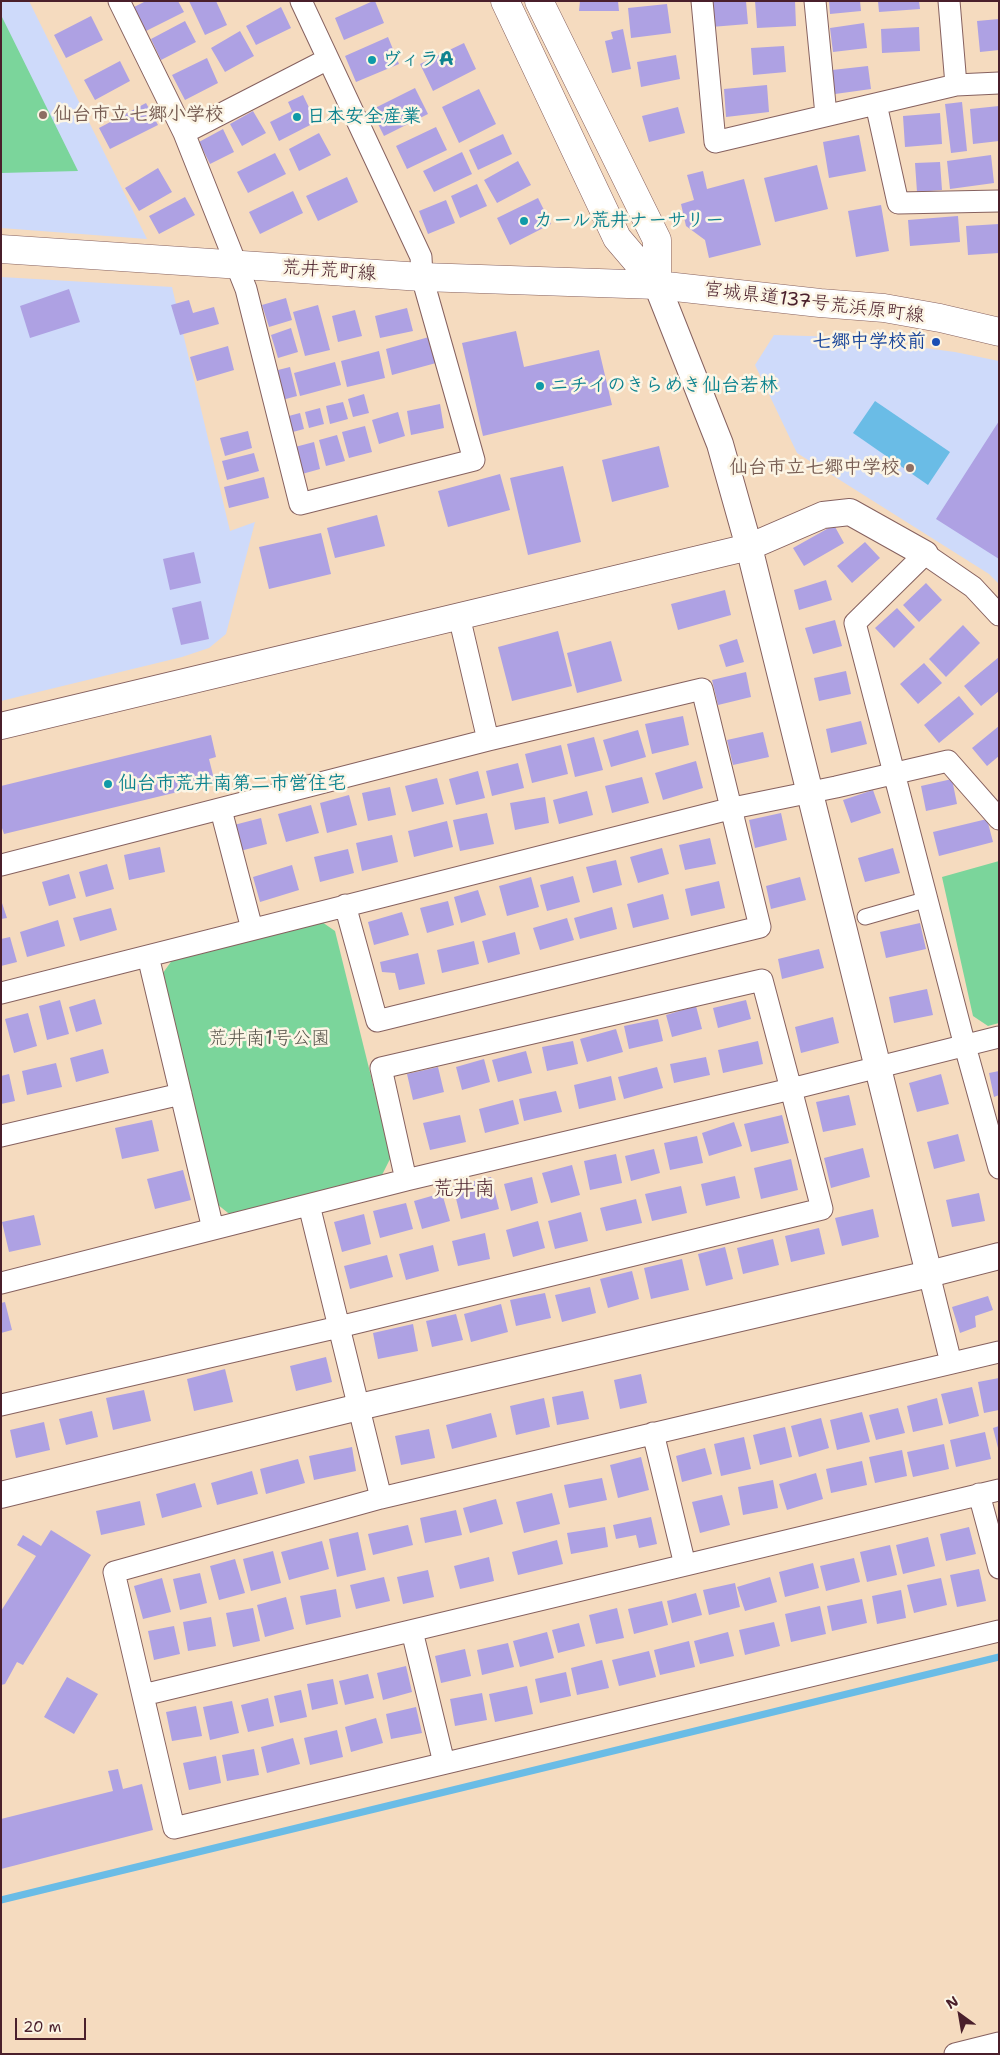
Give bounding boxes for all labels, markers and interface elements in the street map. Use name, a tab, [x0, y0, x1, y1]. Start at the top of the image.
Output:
place label: ヴィラA	[382, 49, 454, 71]
marker: ヴィラA	[366, 54, 378, 66]
place label: 仙台市立七郷小学校	[53, 104, 224, 126]
place label: 日本安全産業	[307, 106, 421, 128]
marker: 仙台市立七郷小学校	[37, 109, 49, 121]
marker: 日本安全産業	[291, 111, 303, 123]
place label: カール荒井ナーサリー	[534, 210, 724, 232]
marker: カール荒井ナーサリー	[518, 215, 530, 227]
street label: 荒井荒町線	[281, 256, 377, 286]
street label: 宮城県道137号荒浜原町線	[702, 278, 926, 328]
place label: 七郷中学校前	[812, 331, 926, 353]
marker: 七郷中学校前	[930, 336, 942, 348]
place label: ニチイのきらめき仙台若林	[550, 375, 778, 397]
marker: ニチイのきらめき仙台若林	[534, 380, 546, 392]
place label: 仙台市立七郷中学校	[729, 457, 900, 479]
marker: 仙台市立七郷中学校	[904, 462, 916, 474]
place label: 仙台市荒井南第二市営住宅	[118, 773, 346, 795]
marker: 仙台市荒井南第二市営住宅	[102, 778, 114, 790]
park label: 荒井南1号公園	[208, 1028, 330, 1050]
district label: 荒井南	[433, 1177, 495, 1203]
north arrow	[935, 1990, 985, 2040]
text: N	[943, 1992, 962, 2013]
scale bar	[18, 2008, 89, 2040]
text: 20 m	[23, 2017, 62, 2037]

